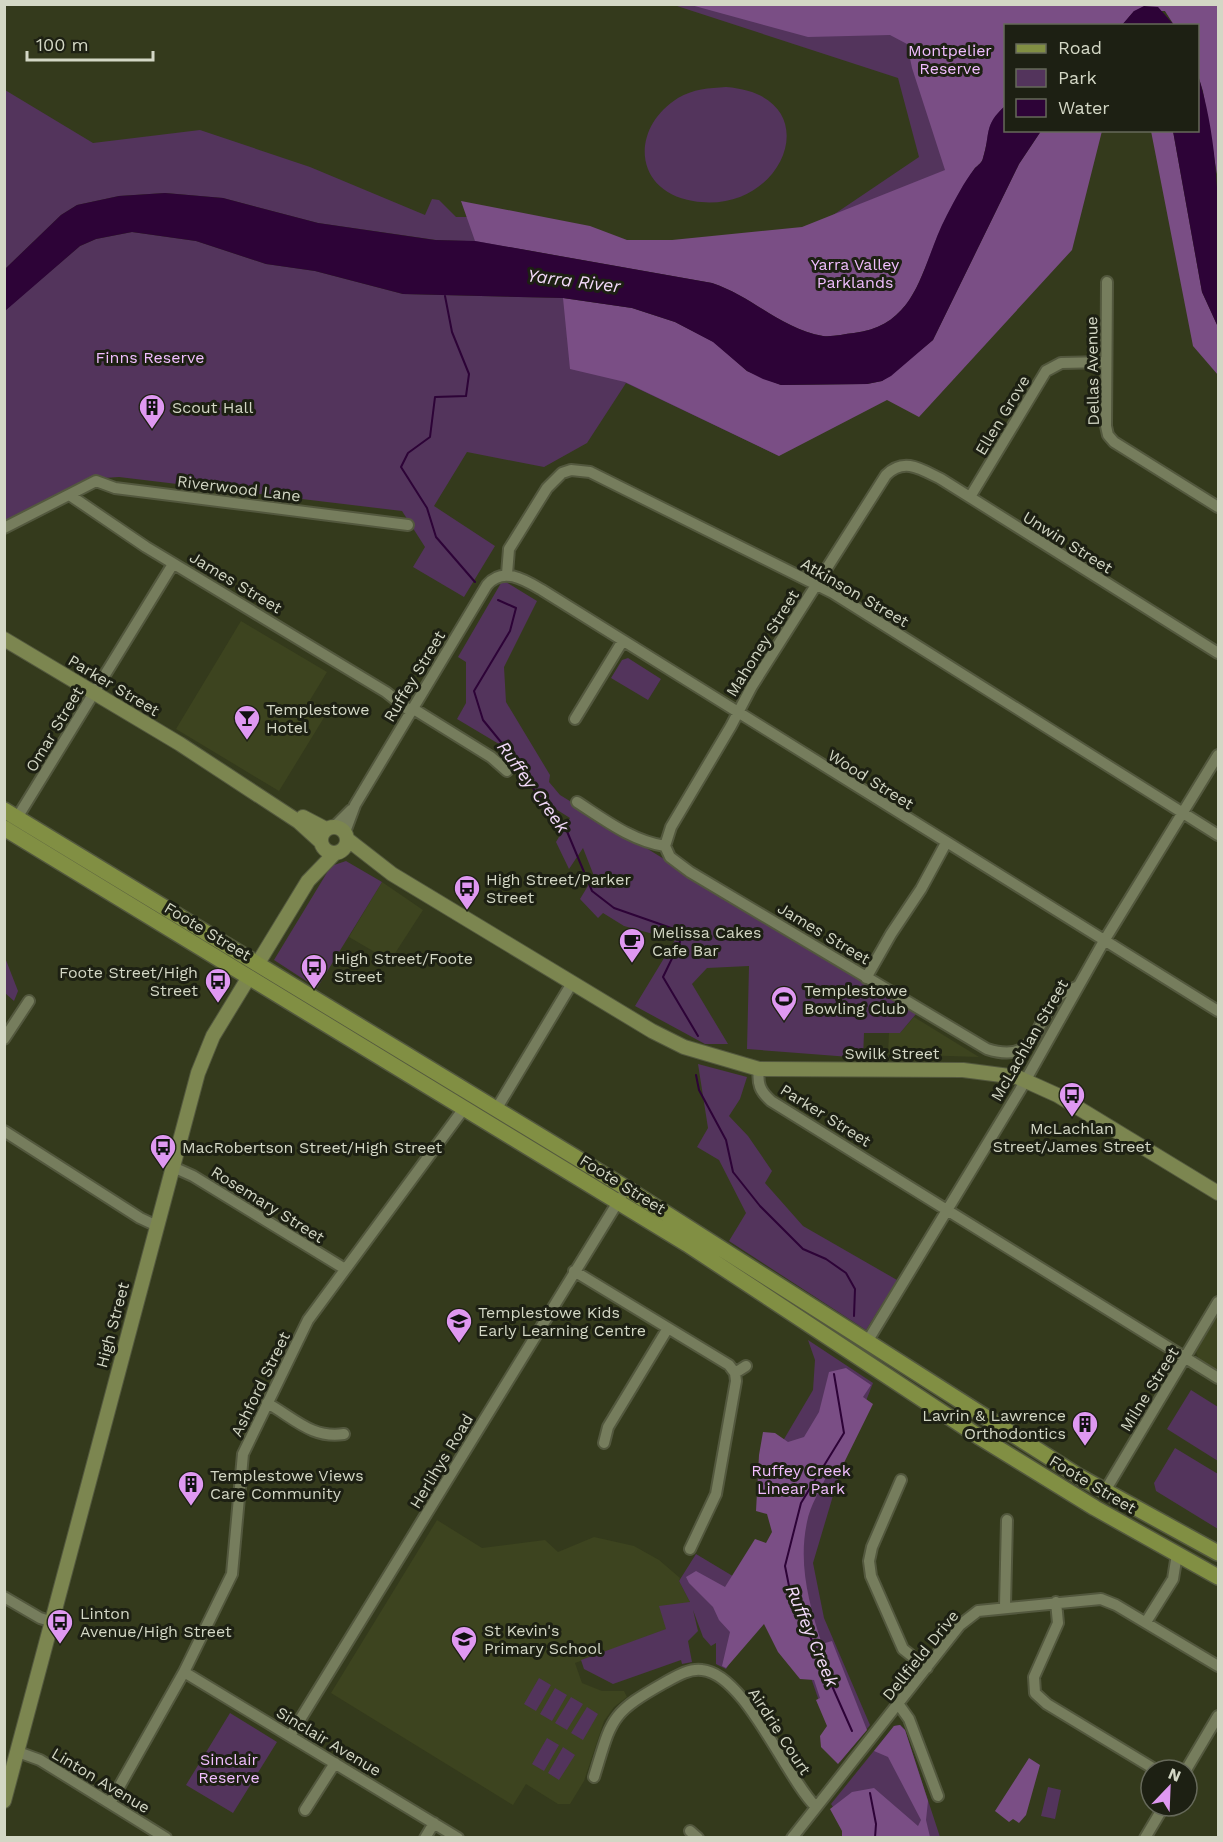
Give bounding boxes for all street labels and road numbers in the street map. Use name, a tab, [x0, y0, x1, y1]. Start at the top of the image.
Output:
street label: Dellas Avenue	[1082, 316, 1103, 426]
street label: Ellen Grove	[971, 372, 1034, 459]
street label: Riverwood Lane	[176, 471, 302, 506]
street label: Unwin Street	[1019, 507, 1116, 578]
street label: James Street	[186, 547, 286, 618]
street label: Atkinson Street	[797, 554, 912, 631]
street label: Mahoney Street	[722, 586, 803, 700]
street label: Ruffey Street	[380, 627, 449, 725]
street label: Parker Street	[65, 651, 163, 720]
street label: Omar Street	[22, 683, 87, 775]
street label: Wood Street	[824, 745, 917, 814]
street label: Foote Street	[161, 898, 255, 965]
street label: James Street	[774, 898, 874, 969]
street label: McLachlan Street	[987, 976, 1072, 1105]
street label: Swilk Street	[844, 1044, 940, 1063]
street label: Parker Street	[777, 1080, 875, 1151]
street label: Foote Street	[576, 1151, 669, 1218]
street label: Rosemary Street	[208, 1162, 328, 1247]
street label: High Street	[92, 1280, 133, 1370]
street label: Ashford Street	[227, 1328, 294, 1440]
street label: Milne Street	[1116, 1343, 1183, 1435]
street label: Herlihys Road	[406, 1410, 477, 1512]
street label: Foote Street	[1046, 1451, 1140, 1518]
street label: Dellfield Drive	[878, 1606, 963, 1704]
street label: Airdrie Court	[744, 1684, 815, 1779]
street label: Sinclair Avenue	[273, 1703, 385, 1780]
street label: Linton Avenue	[48, 1744, 153, 1817]

